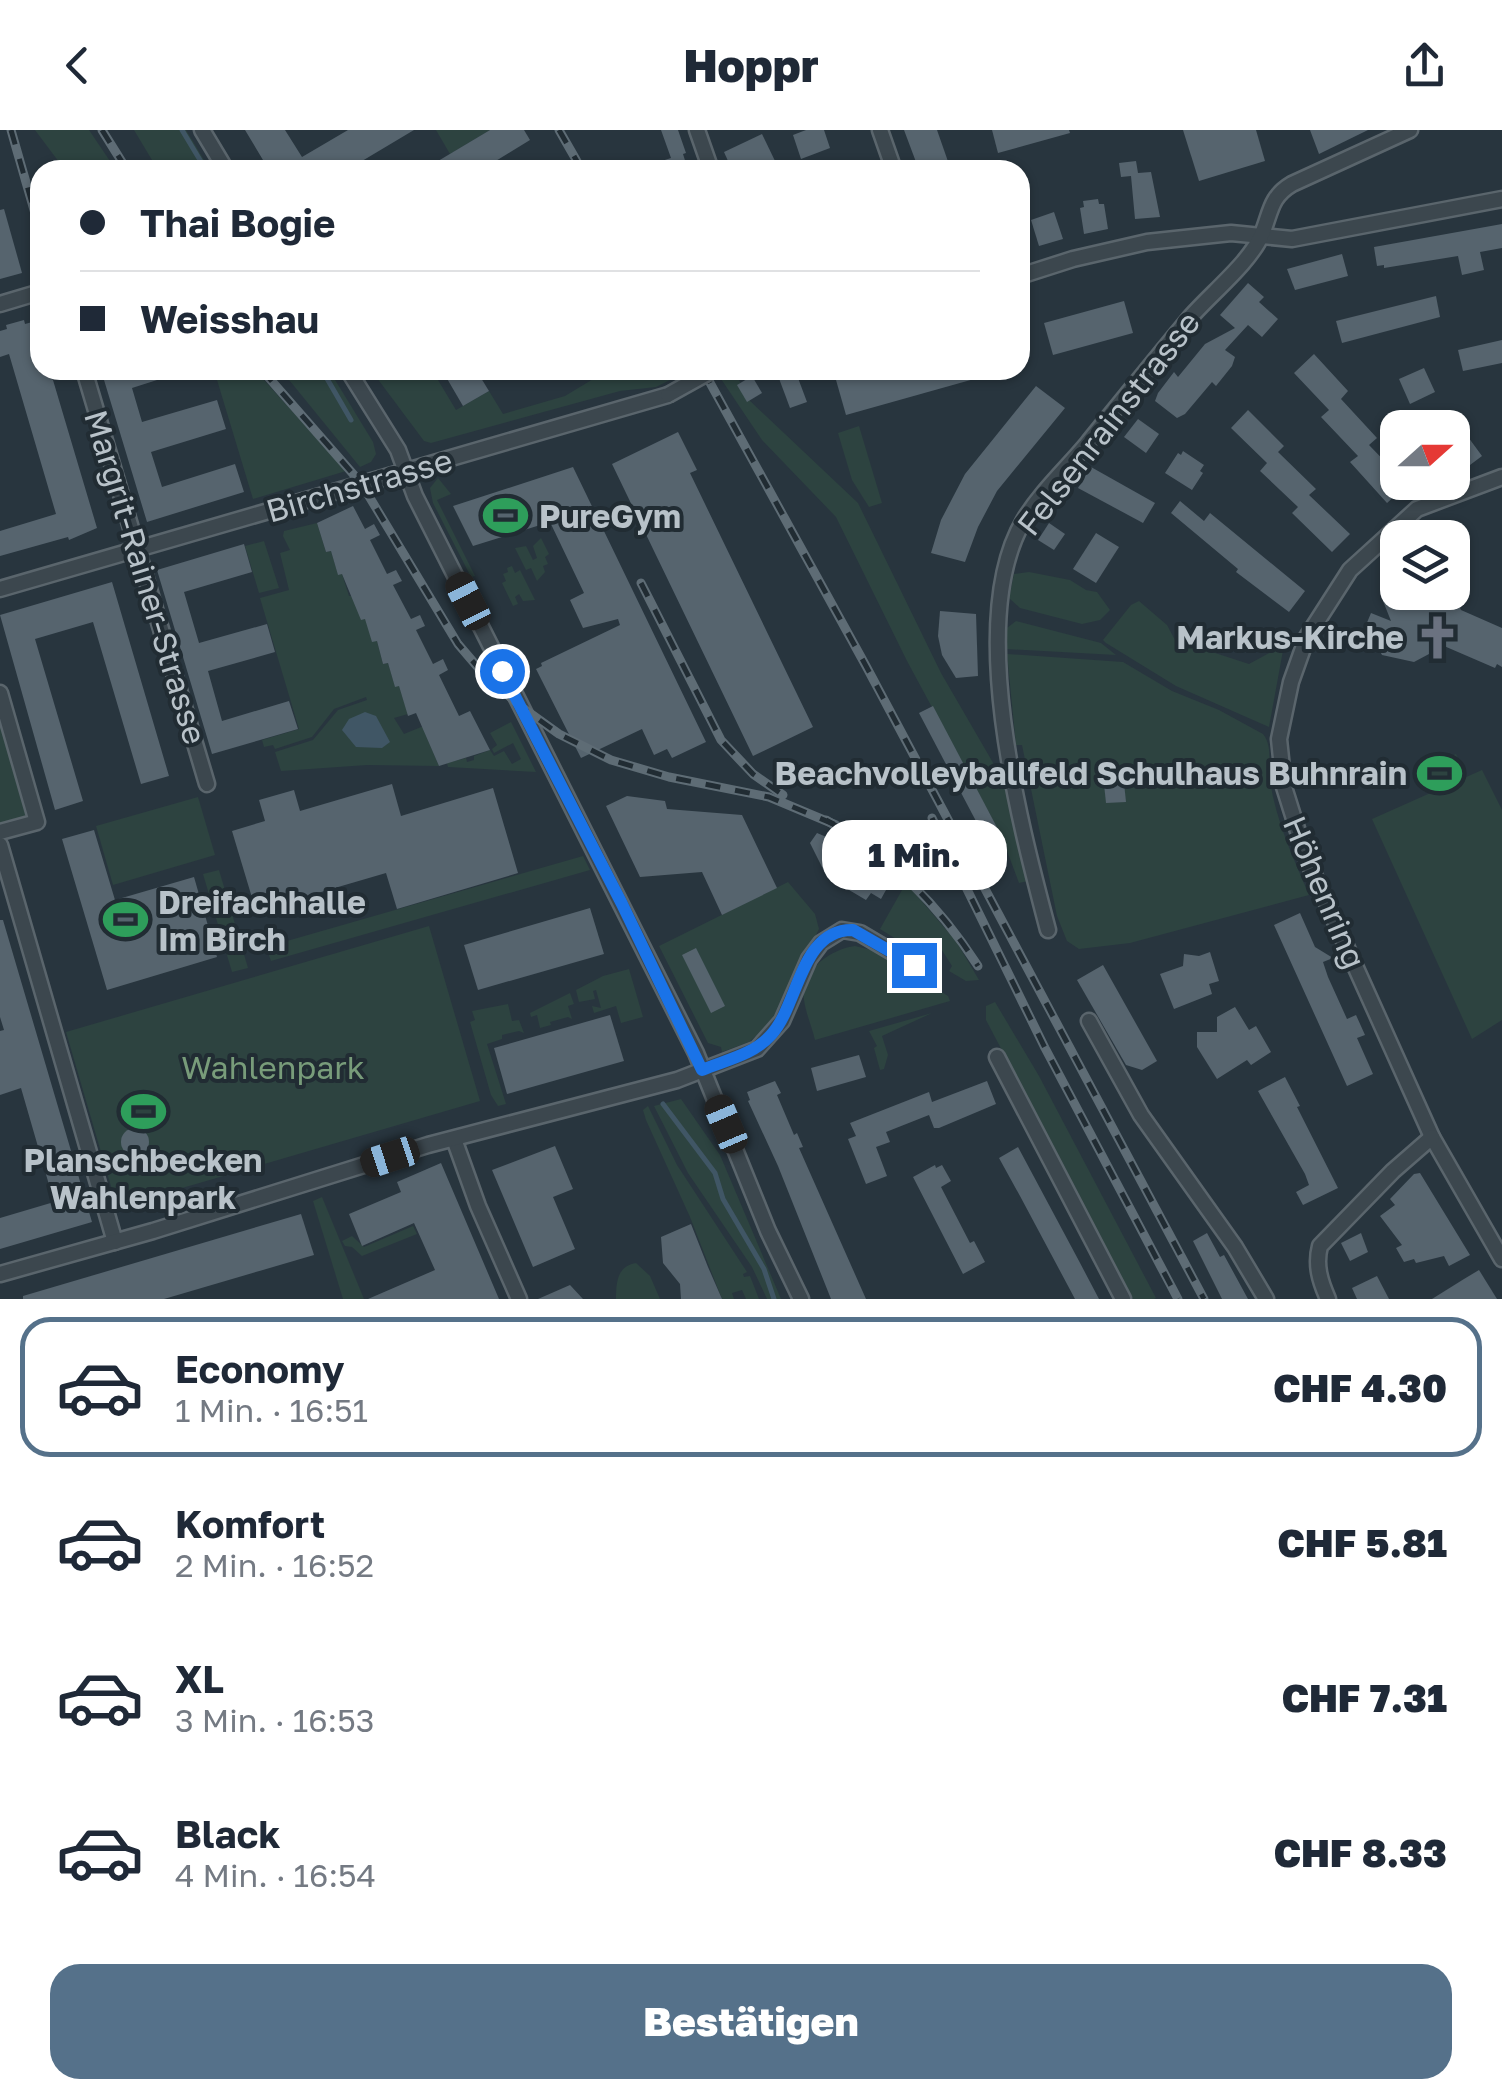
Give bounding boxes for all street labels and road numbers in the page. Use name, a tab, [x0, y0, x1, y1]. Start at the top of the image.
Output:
street label: Felsenrainstrasse	[1009, 303, 1207, 543]
street label: Margrit-Rainer-Strasse	[77, 405, 215, 749]
street label: Birchstrasse	[262, 440, 456, 530]
street label: Höhenring	[1276, 810, 1374, 974]

